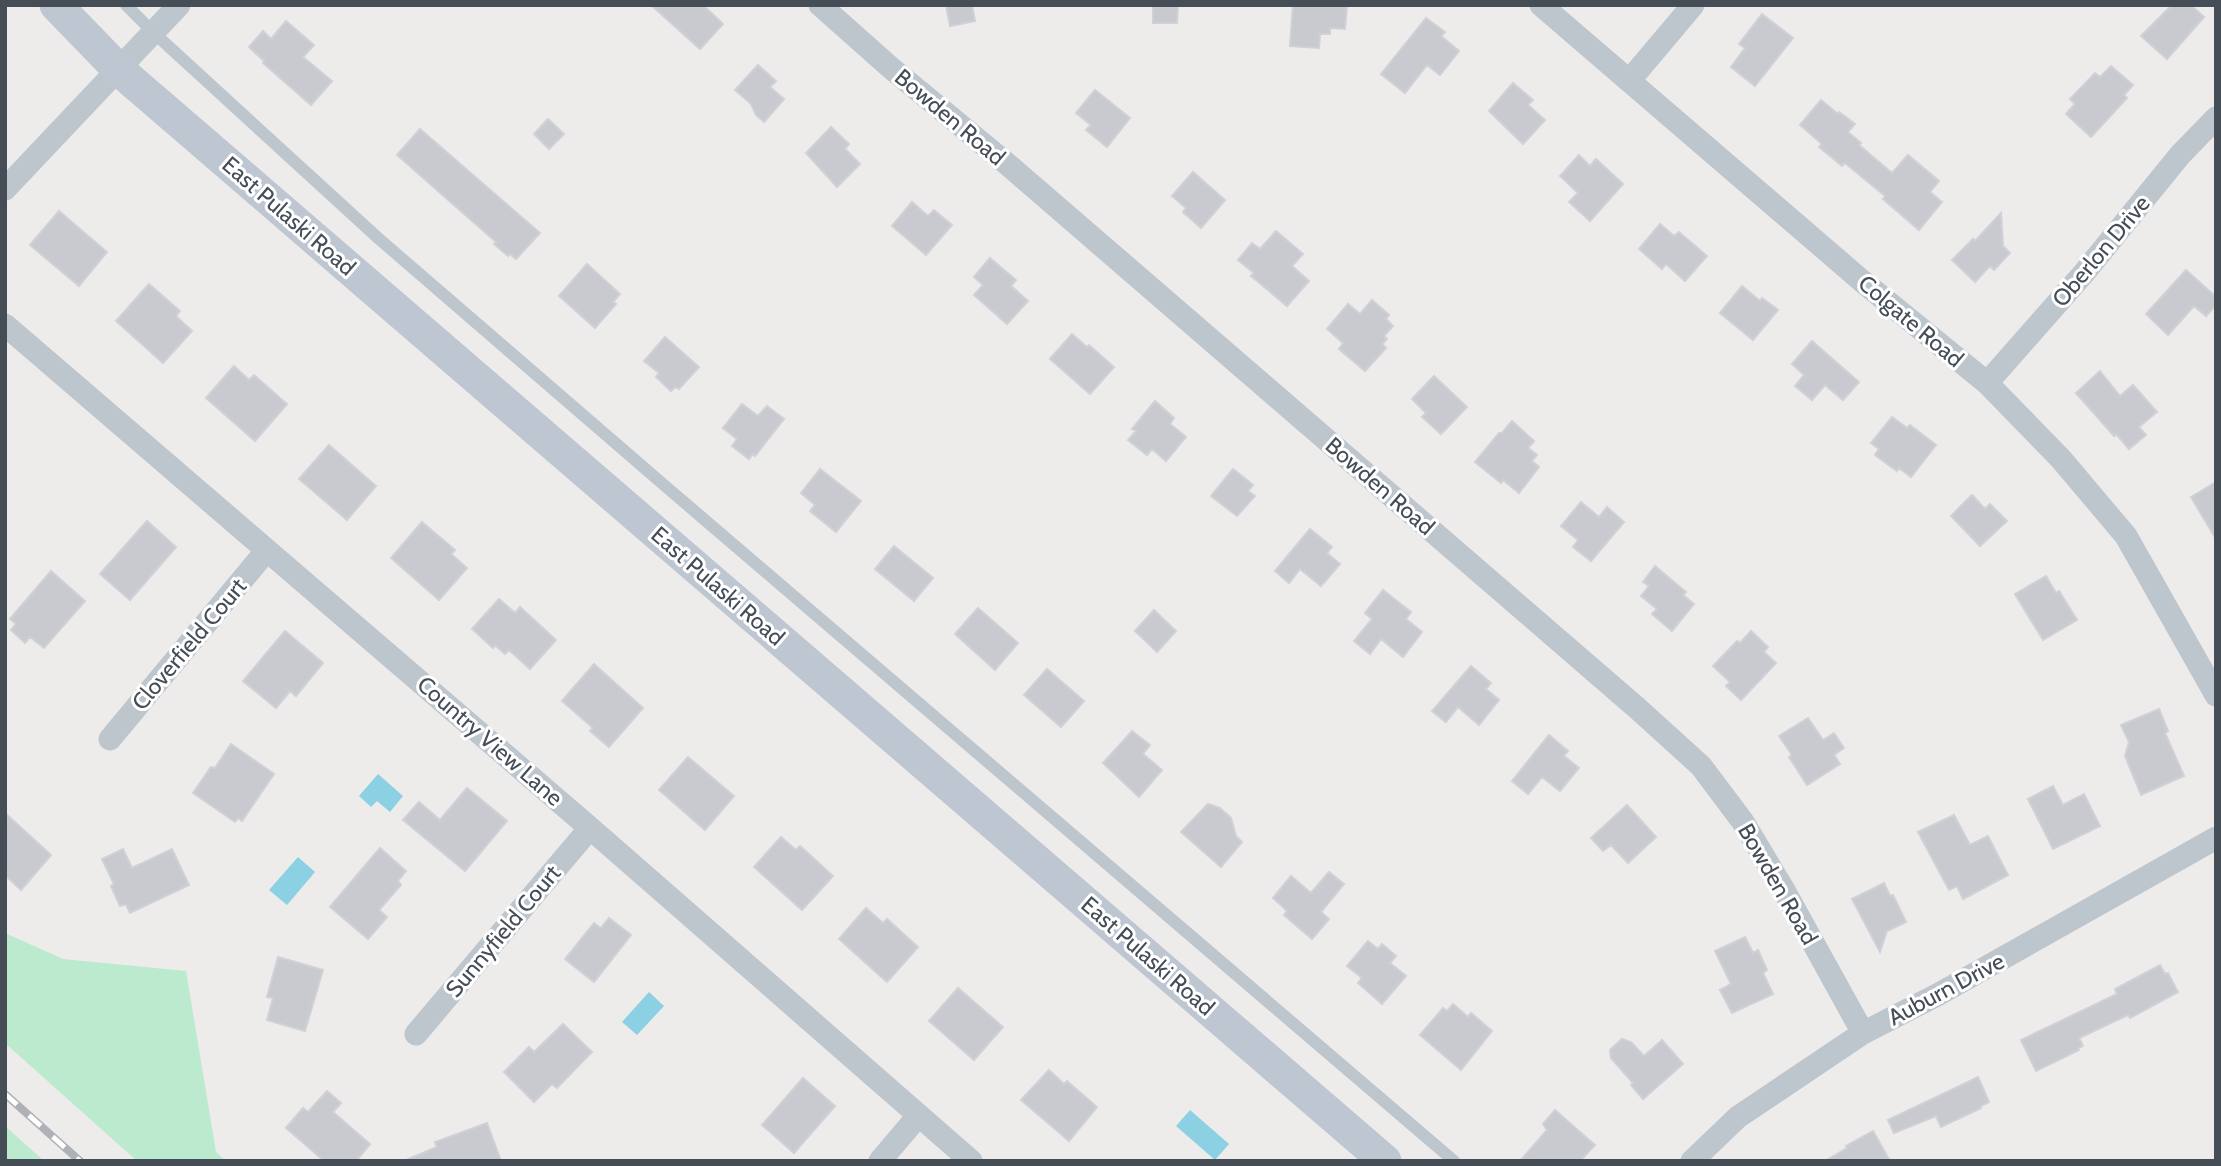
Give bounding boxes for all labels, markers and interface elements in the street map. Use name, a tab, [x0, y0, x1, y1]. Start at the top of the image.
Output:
street label: Bowden Road	[889, 63, 1011, 171]
street label: East Pulaski Road	[217, 150, 361, 282]
street label: Oberlon Drive	[2046, 189, 2156, 312]
street label: Colgate Road	[1853, 269, 1969, 373]
street label: Bowden Road	[1320, 431, 1440, 541]
street label: East Pulaski Road	[646, 520, 790, 652]
street label: Cloverfield Court	[126, 572, 252, 715]
street label: Country View Lane	[411, 670, 569, 812]
street label: Bowden Road	[1732, 818, 1824, 950]
street label: Sunnyfield Court	[440, 859, 566, 1003]
street label: East Pulaski Road	[1076, 890, 1220, 1022]
street label: Auburn Drive	[1883, 947, 2009, 1031]

